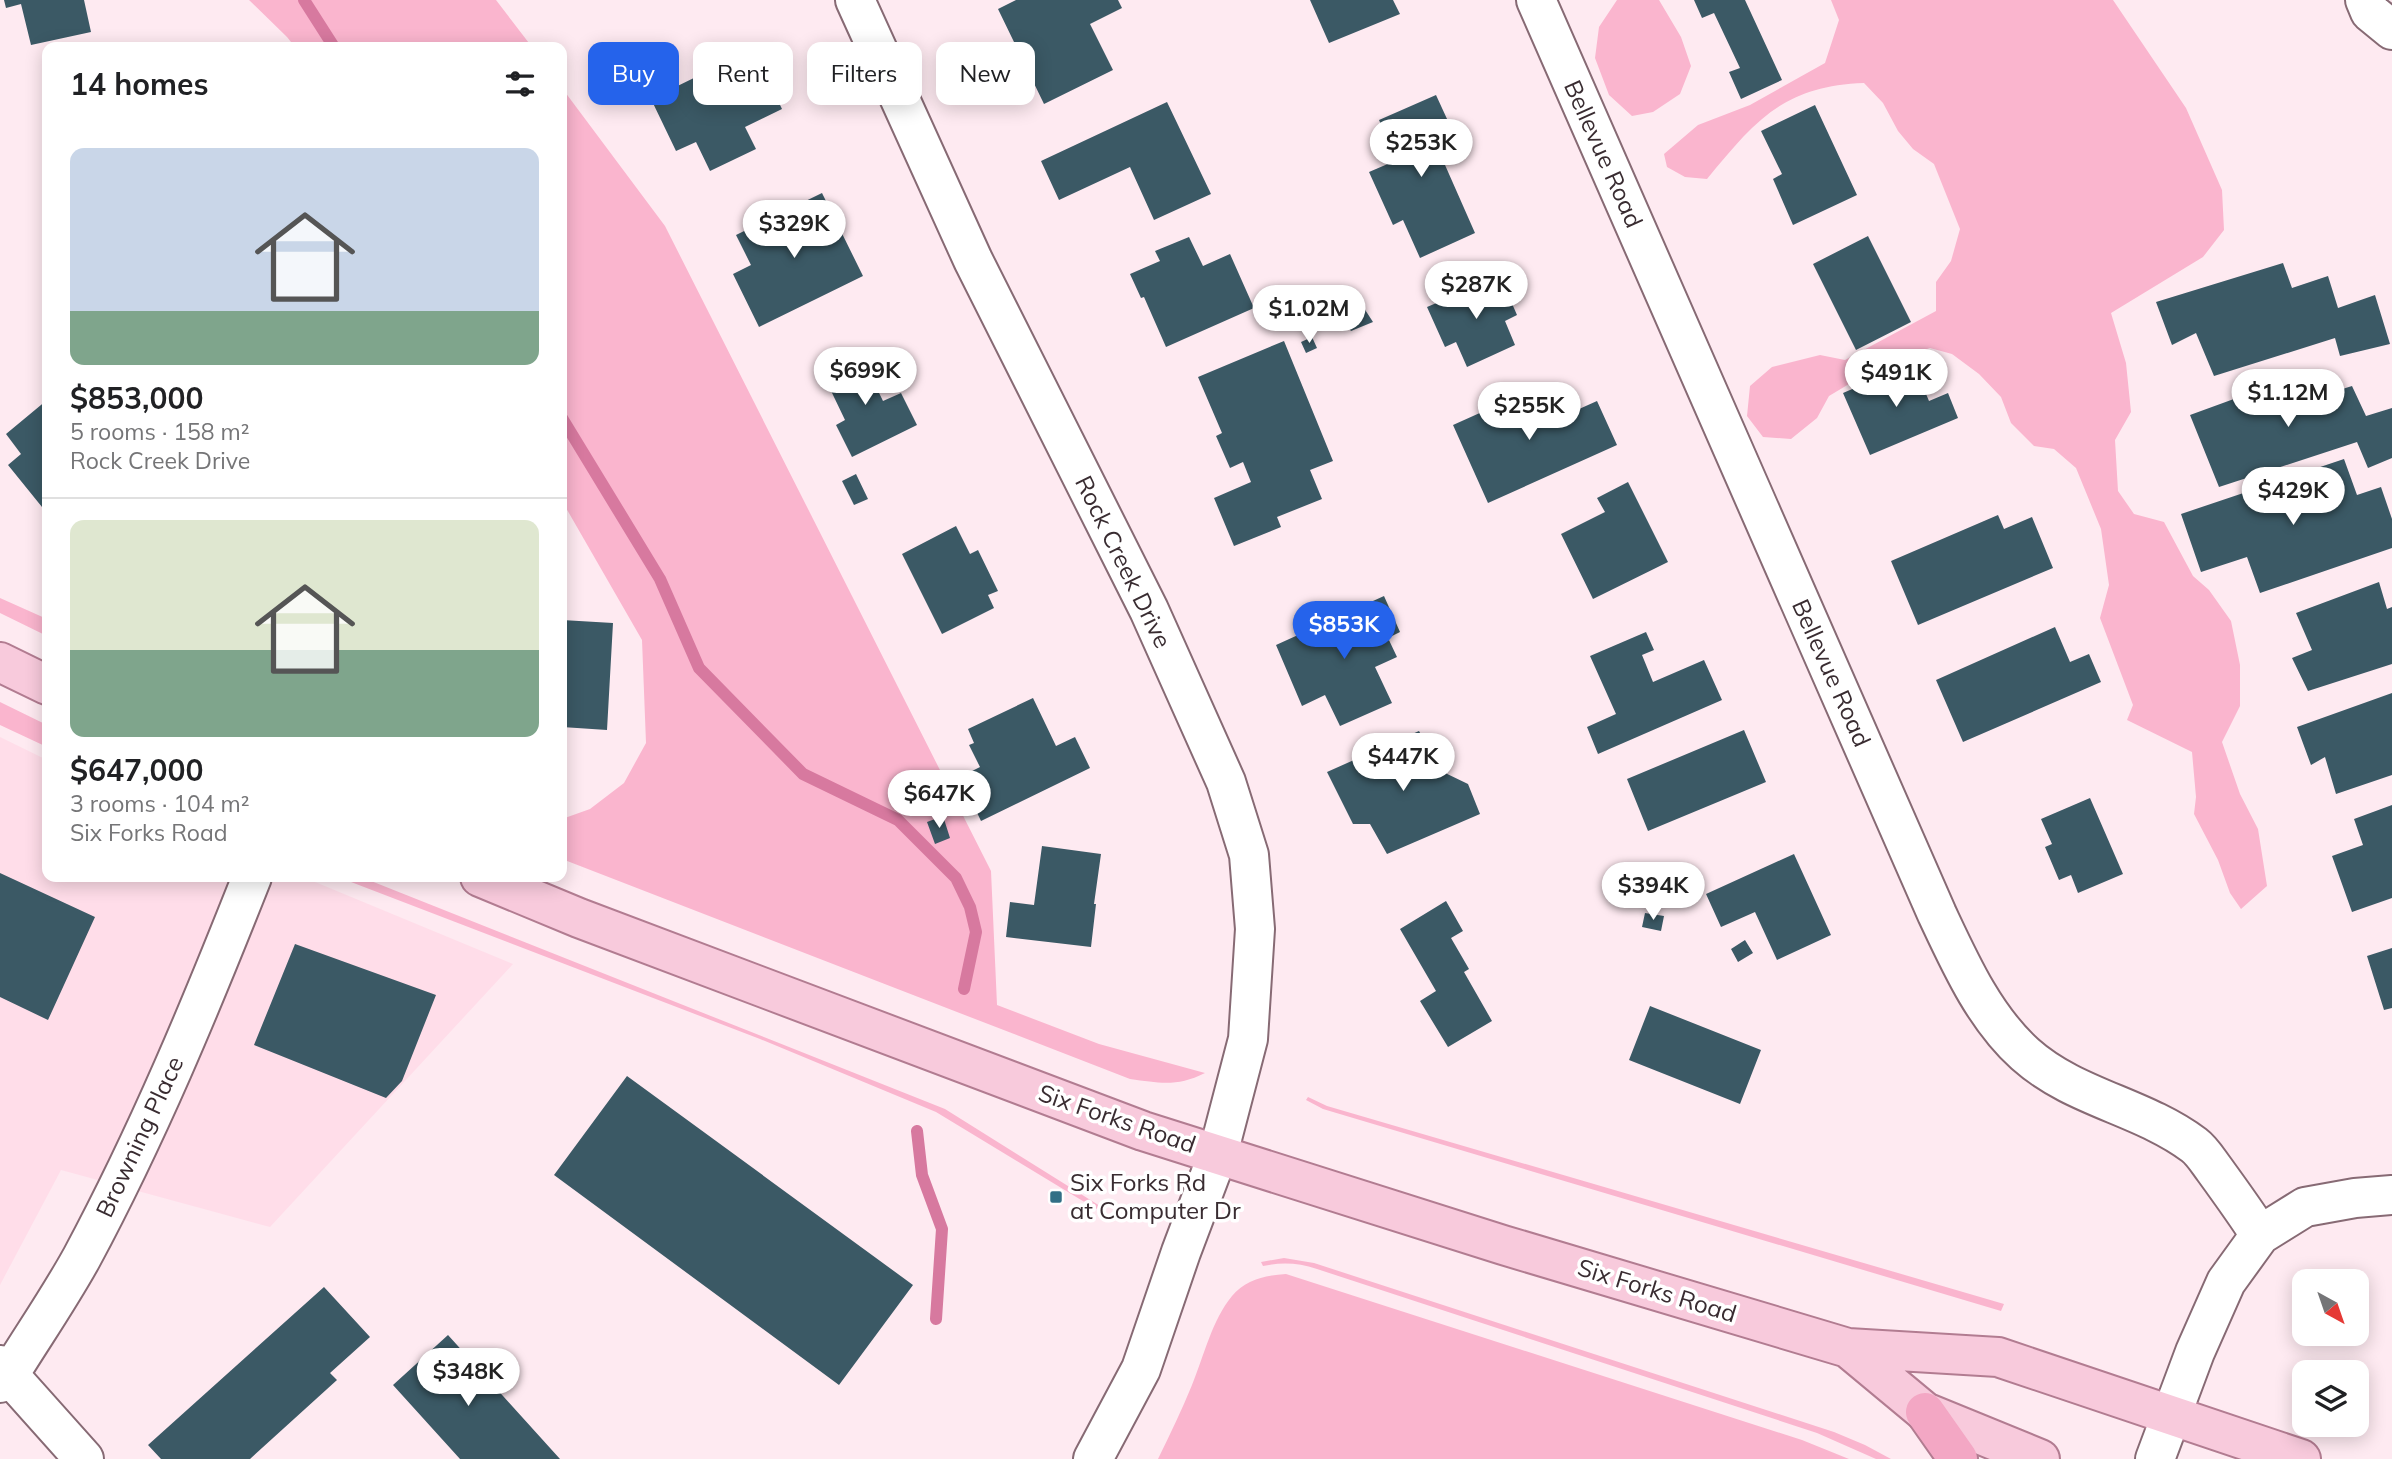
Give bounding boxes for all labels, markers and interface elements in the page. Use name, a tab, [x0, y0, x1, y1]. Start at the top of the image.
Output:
chip: Buy	[588, 42, 679, 105]
chip: Rent	[693, 42, 793, 105]
chip: Filters	[807, 42, 922, 105]
chip: New	[936, 42, 1035, 105]
text: 14 homes	[70, 65, 209, 103]
icon: filters	[501, 65, 539, 103]
street label: Bellevue Road	[1558, 75, 1650, 232]
pin: $253K	[1372, 120, 1470, 179]
text: $253K	[1386, 127, 1456, 156]
icon: home	[242, 194, 368, 320]
pin: $329K	[745, 201, 843, 260]
text: $329K	[759, 208, 829, 237]
pin: $287K	[1427, 262, 1525, 321]
text: $287K	[1441, 269, 1511, 298]
pin: $1.02M	[1252, 286, 1366, 345]
text: $1.02M	[1269, 293, 1349, 322]
pin: $699K	[816, 348, 914, 407]
pin: $491K	[1847, 350, 1945, 409]
text: $699K	[830, 355, 900, 384]
text: $491K	[1861, 357, 1931, 386]
pin: $1.12M	[2231, 370, 2345, 429]
text: $1.12M	[2248, 377, 2328, 406]
text: $853,000	[70, 379, 203, 417]
pin: $255K	[1480, 382, 1578, 442]
text: $255K	[1494, 390, 1564, 419]
text: 5 rooms · 158 m²	[70, 417, 250, 446]
text: Rock Creek Drive	[70, 446, 250, 475]
pin: $429K	[2244, 468, 2342, 527]
street label: Rock Creek Drive	[1069, 470, 1179, 653]
text: $429K	[2258, 475, 2328, 504]
icon: home	[242, 566, 368, 692]
street label: Bellevue Road	[1786, 594, 1878, 751]
pin: $853K	[1295, 602, 1393, 661]
text: $853K	[1309, 609, 1379, 638]
pin: $447K	[1354, 734, 1452, 793]
text: $447K	[1368, 741, 1438, 770]
text: $647,000	[70, 751, 203, 789]
pin: $647K	[890, 770, 988, 830]
text: $647K	[904, 778, 974, 807]
text: 3 rooms · 104 m²	[70, 789, 250, 818]
text: Six Forks Road	[70, 818, 228, 847]
pin: $394K	[1604, 862, 1702, 922]
text: $394K	[1618, 870, 1688, 899]
street label: Browning Place	[89, 1051, 190, 1222]
street label: Six Forks Road	[1035, 1077, 1200, 1159]
place label: Six Forks Rd at Computer Dr	[1070, 1167, 1241, 1225]
marker: Six Forks Rd at Computer Dr	[1048, 1189, 1064, 1205]
street label: Six Forks Road	[1574, 1252, 1740, 1328]
north arrow	[2292, 1269, 2370, 1346]
map controls	[2292, 1269, 2369, 1437]
pin: $348K	[419, 1348, 517, 1408]
text: $348K	[433, 1356, 503, 1385]
button: layers	[2292, 1360, 2369, 1437]

